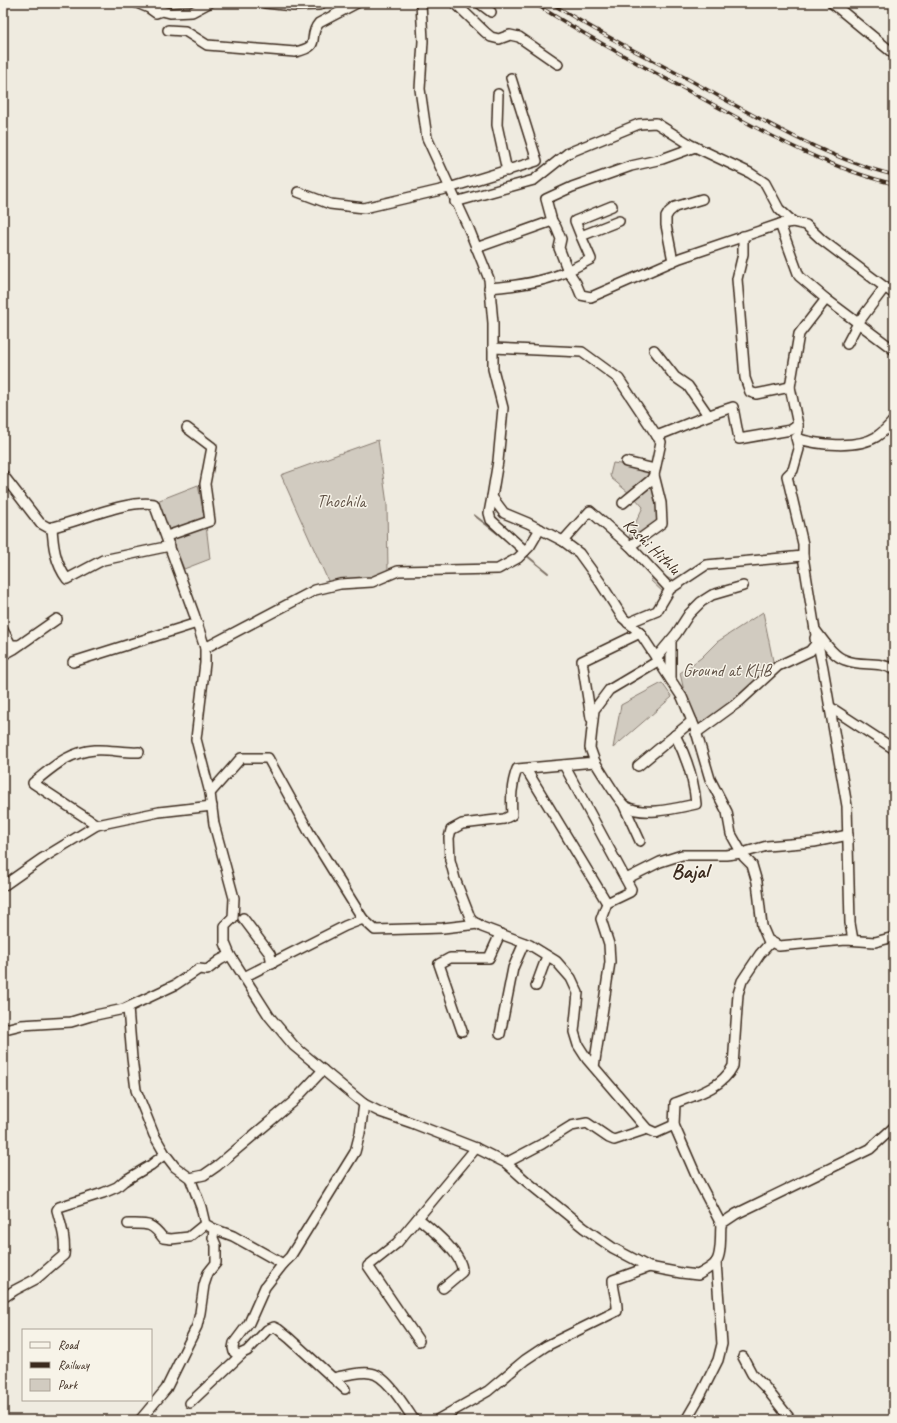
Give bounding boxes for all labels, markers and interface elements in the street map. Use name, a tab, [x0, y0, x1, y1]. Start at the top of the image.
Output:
park label: Thochila	[317, 491, 367, 512]
street label: Kashi Hithlu	[619, 514, 686, 580]
park label: Ground at KHB	[683, 660, 773, 681]
district label: Bajal	[671, 858, 713, 884]
legend	[22, 1329, 152, 1401]
text: Road	[58, 1337, 80, 1353]
text: Railway	[58, 1357, 90, 1373]
text: Park	[58, 1377, 79, 1393]

